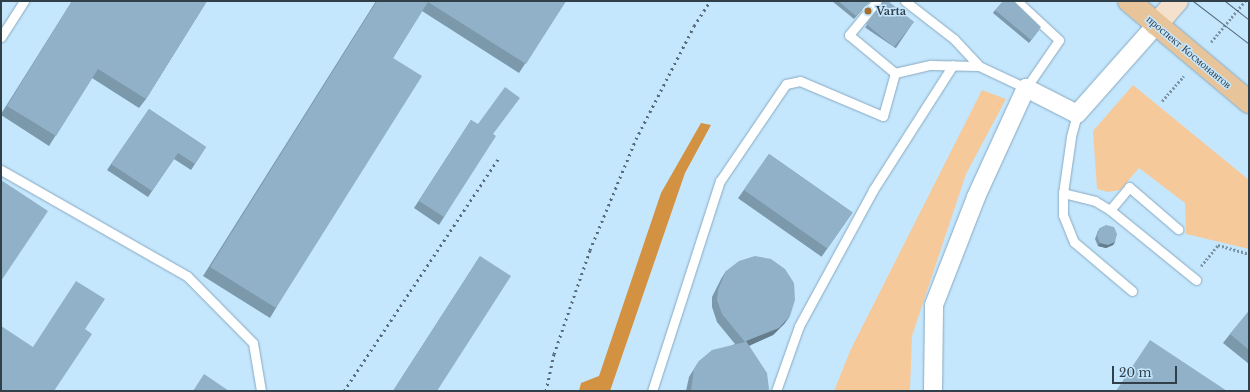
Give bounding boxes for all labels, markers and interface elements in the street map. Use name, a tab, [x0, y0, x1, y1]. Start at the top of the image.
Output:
place label: Varta	[876, 4, 906, 18]
marker: Varta	[863, 6, 873, 16]
street label: проспект Космонавтов	[1144, 13, 1234, 91]
scale bar	[1114, 358, 1179, 384]
text: 20 m	[1119, 365, 1151, 380]

